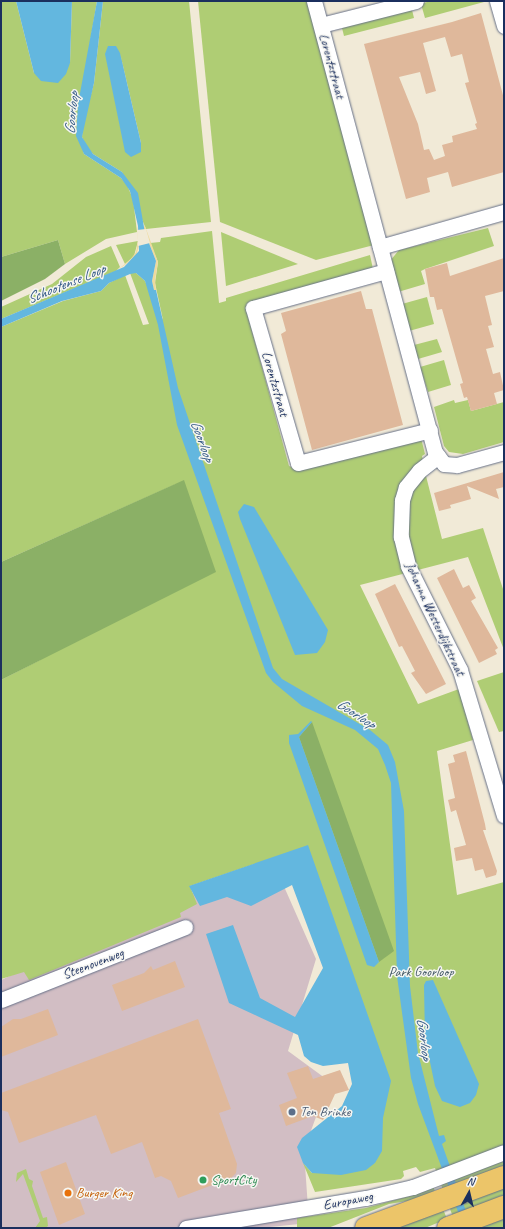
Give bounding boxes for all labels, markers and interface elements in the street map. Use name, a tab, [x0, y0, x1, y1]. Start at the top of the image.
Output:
street label: Lorentzstraat	[315, 32, 349, 100]
water label: Goorloop	[61, 91, 83, 135]
water label: Schootense Loop	[24, 260, 108, 308]
street label: Lorentzstraat	[258, 350, 292, 418]
water label: Goorloop	[186, 418, 218, 464]
street label: Johanna Westerdijkstraat	[401, 559, 469, 679]
water label: Goorloop	[333, 695, 379, 733]
street label: Steenovenweg	[60, 945, 126, 983]
park label: Park Goorloop	[389, 964, 453, 980]
water label: Goorloop	[413, 1017, 435, 1061]
place label: Ten Brinke	[300, 1104, 350, 1120]
marker: Ten Brinke	[287, 1107, 297, 1117]
place label: SportCity	[211, 1172, 256, 1188]
north arrow	[449, 1173, 489, 1213]
text: N	[466, 1174, 475, 1189]
marker: SportCity	[198, 1175, 208, 1185]
place label: Burger King	[76, 1185, 132, 1201]
marker: Burger King	[63, 1188, 73, 1198]
street label: Europaweg	[322, 1188, 374, 1214]

